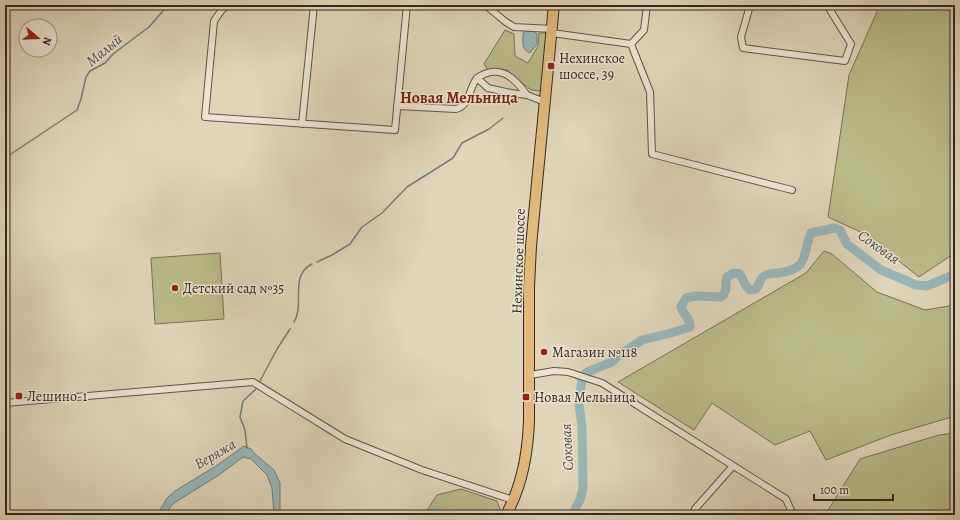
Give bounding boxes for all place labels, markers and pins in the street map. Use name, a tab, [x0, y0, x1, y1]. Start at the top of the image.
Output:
place label: Нехинское шоссе, 39	[559, 49, 625, 84]
marker: Нехинское шоссе, 39	[546, 61, 556, 71]
place label: Детский сад №35	[183, 279, 284, 298]
marker: Детский сад №35	[170, 283, 180, 293]
place label: Магазин №118	[552, 343, 637, 362]
marker: Магазин №118	[539, 347, 549, 357]
place label: Лешино-1	[27, 387, 87, 406]
place label: Новая Мельница	[534, 388, 636, 407]
marker: Лешино-1	[14, 391, 24, 401]
marker: Новая Мельница	[521, 392, 531, 402]

